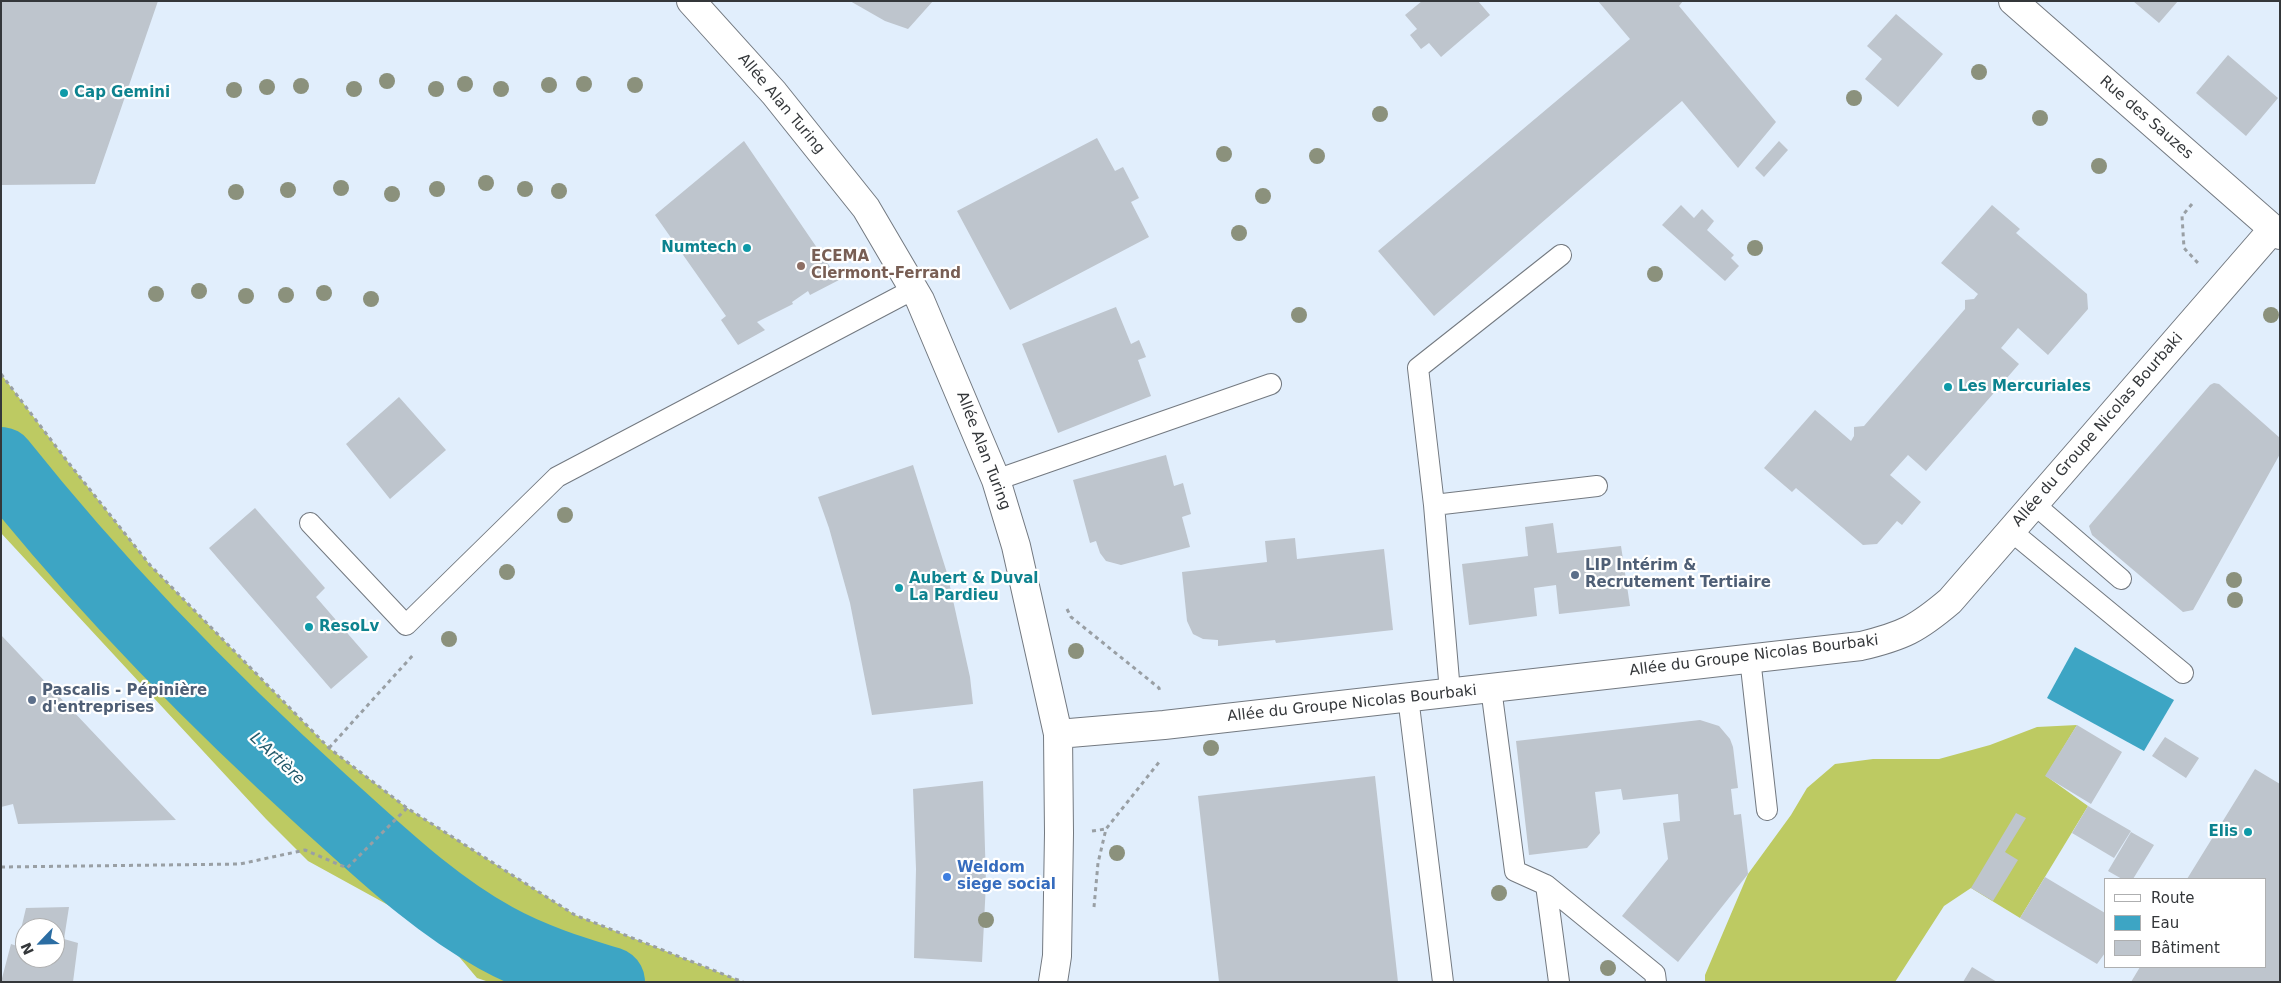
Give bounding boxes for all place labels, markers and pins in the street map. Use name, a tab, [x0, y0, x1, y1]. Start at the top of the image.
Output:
place label: Cap Gemini	[74, 84, 170, 102]
marker: Cap Gemini	[58, 87, 70, 99]
place label: Numtech	[661, 239, 737, 257]
marker: Numtech	[741, 242, 753, 254]
place label: ECEMA Clermont-Ferrand	[811, 248, 961, 283]
marker: ECEMA Clermont-Ferrand	[795, 260, 807, 272]
place label: Les Mercuriales	[1958, 378, 2091, 396]
marker: Les Mercuriales	[1942, 381, 1954, 393]
place label: LIP Intérim & Recrutement Tertiaire	[1585, 557, 1771, 592]
marker: LIP Intérim & Recrutement Tertiaire	[1569, 569, 1581, 581]
place label: Aubert & Duval La Pardieu	[909, 570, 1038, 605]
marker: Aubert & Duval La Pardieu	[893, 582, 905, 594]
place label: ResoLv	[319, 618, 379, 636]
marker: ResoLv	[303, 621, 315, 633]
place label: Pascalis - Pépinière d'entreprises	[42, 682, 207, 717]
marker: Pascalis - Pépinière d'entreprises	[26, 694, 38, 706]
place label: Elis	[2209, 823, 2238, 841]
marker: Elis	[2242, 826, 2254, 838]
place label: Weldom siege social	[957, 859, 1056, 894]
marker: Weldom siege social	[941, 871, 953, 883]

